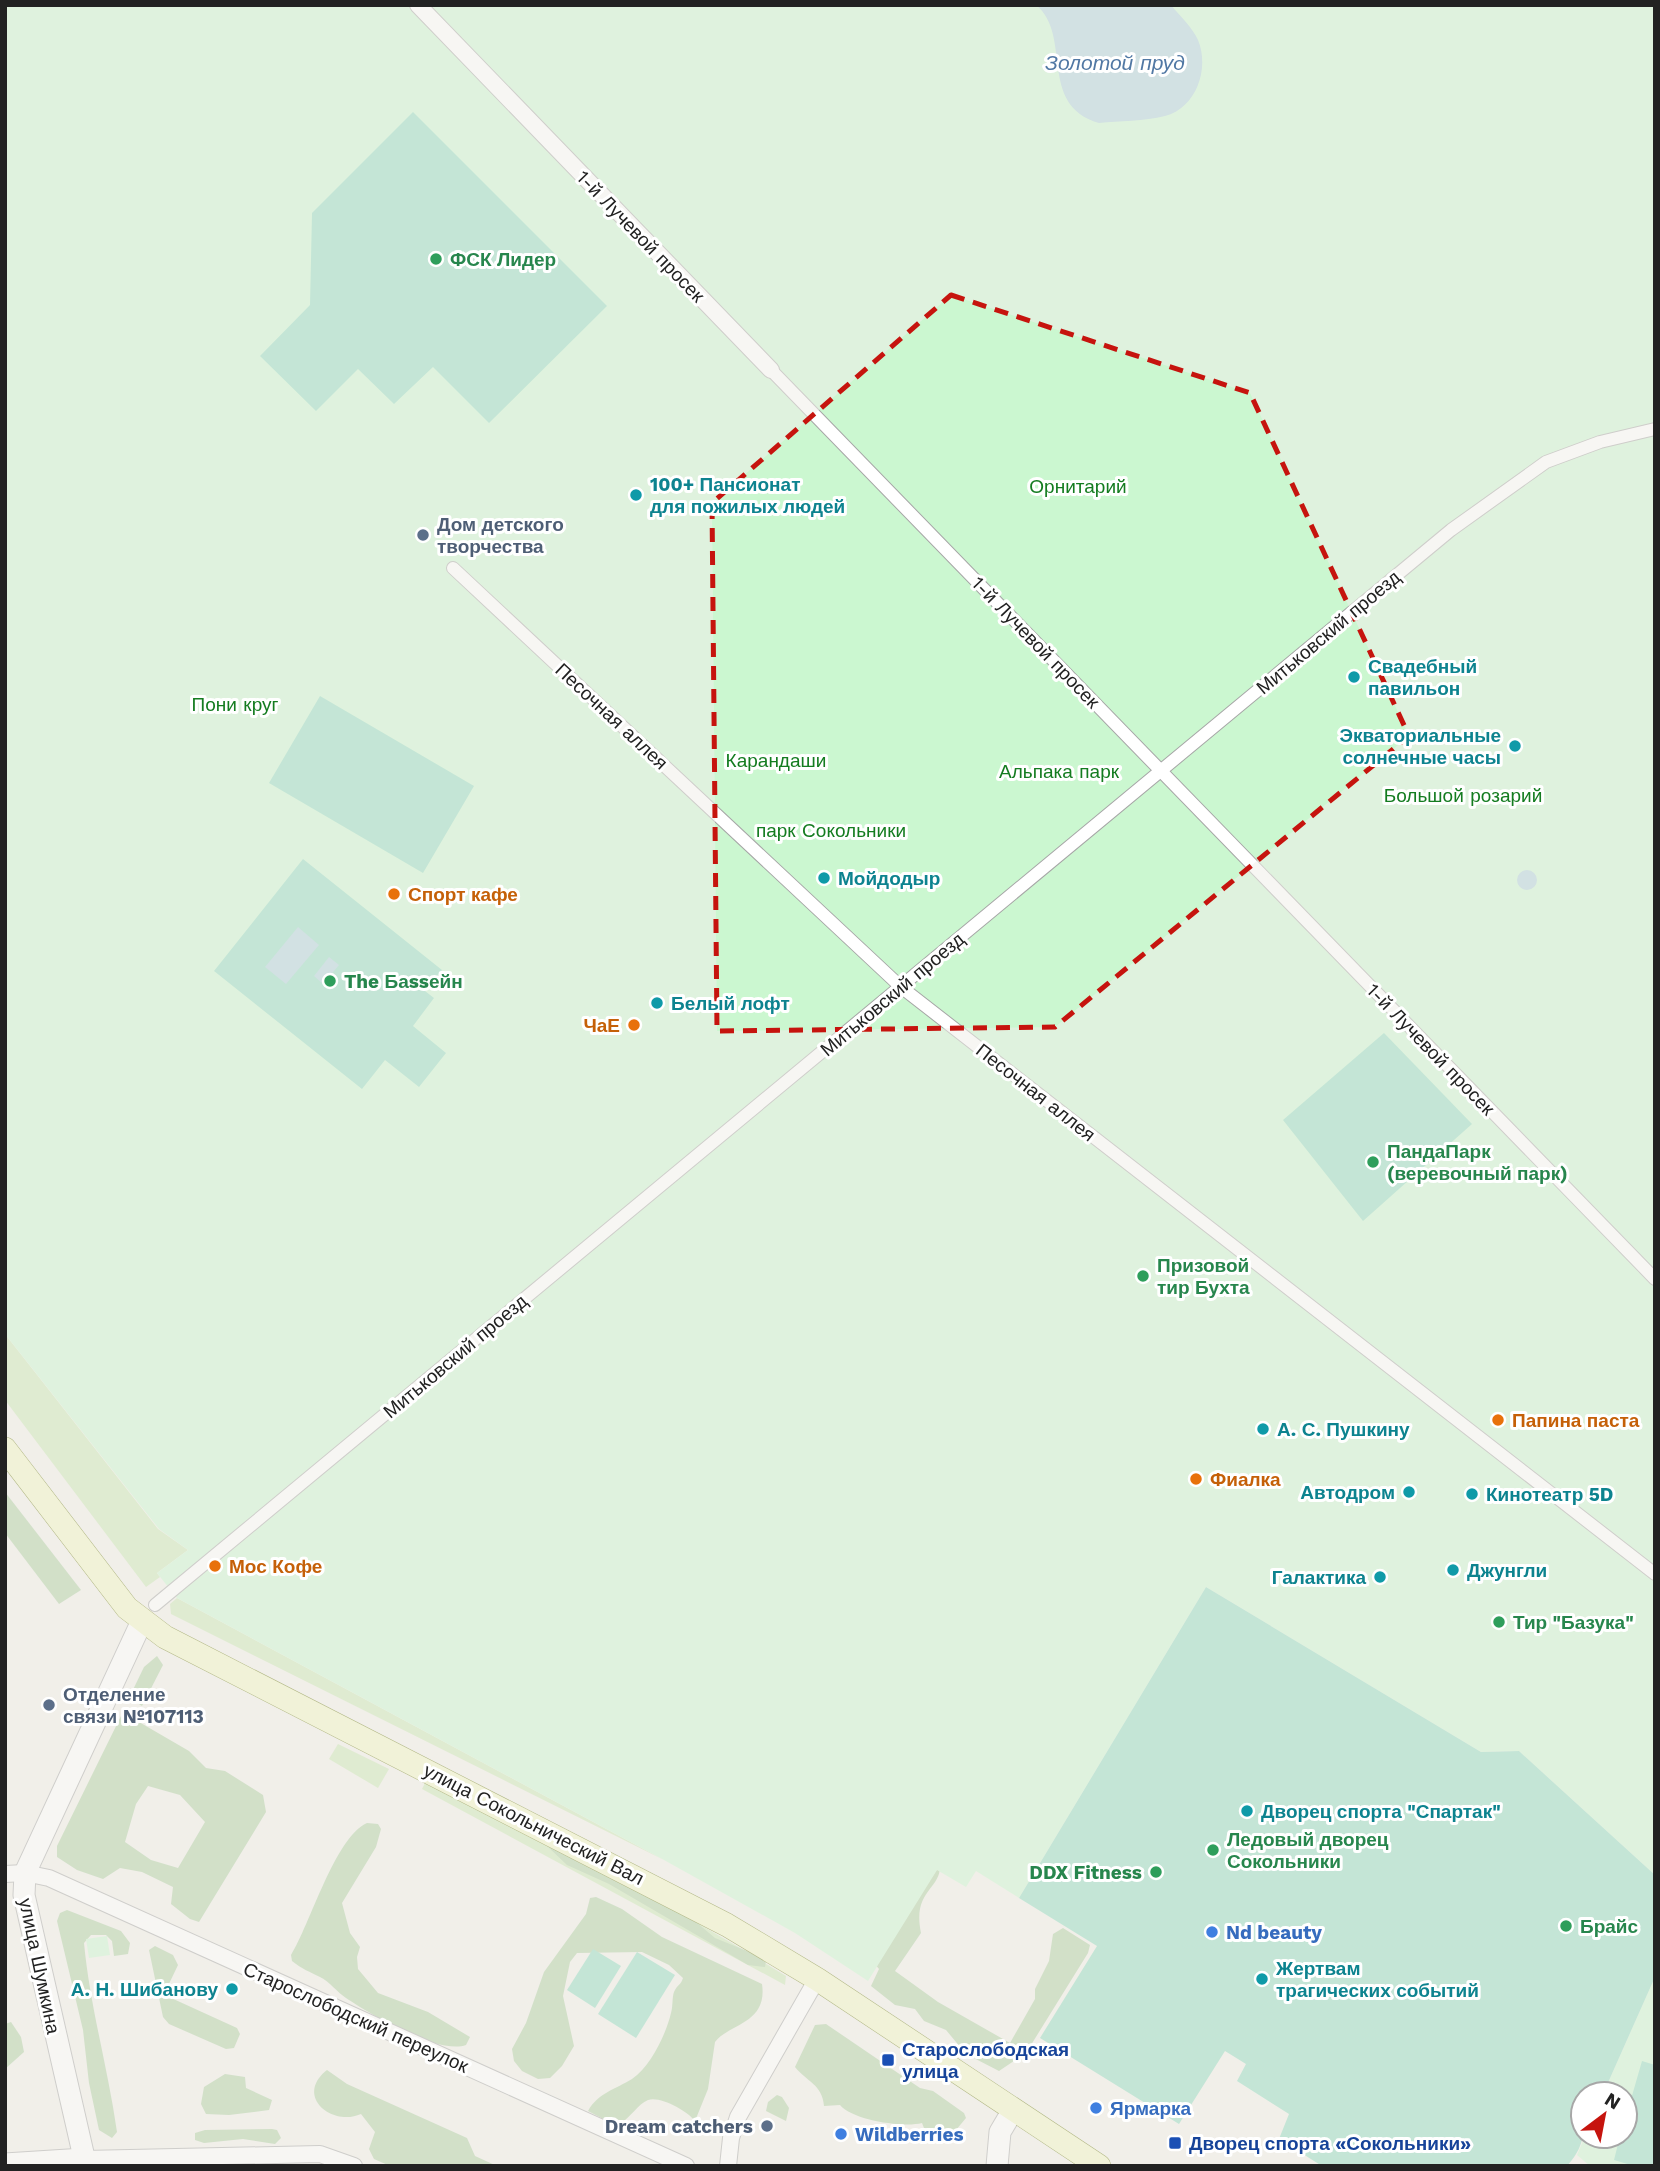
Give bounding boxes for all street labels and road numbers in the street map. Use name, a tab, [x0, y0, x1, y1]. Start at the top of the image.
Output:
street label: 1-й Лучевой просек	[572, 166, 710, 307]
street label: Митьковский проезд	[1252, 566, 1405, 699]
street label: 1-й Лучевой просек	[967, 572, 1105, 713]
street label: Песочная аллея	[551, 658, 673, 774]
street label: Митьковский проезд	[816, 928, 969, 1061]
street label: 1-й Лучевой просек	[1362, 979, 1500, 1120]
street label: Песочная аллея	[971, 1039, 1100, 1146]
street label: Митьковский проезд	[379, 1290, 532, 1423]
street label: улица Сокольнический Вал	[420, 1759, 648, 1890]
street label: улица Шумкина	[14, 1896, 65, 2037]
street label: Старослободский переулок	[240, 1957, 473, 2078]

